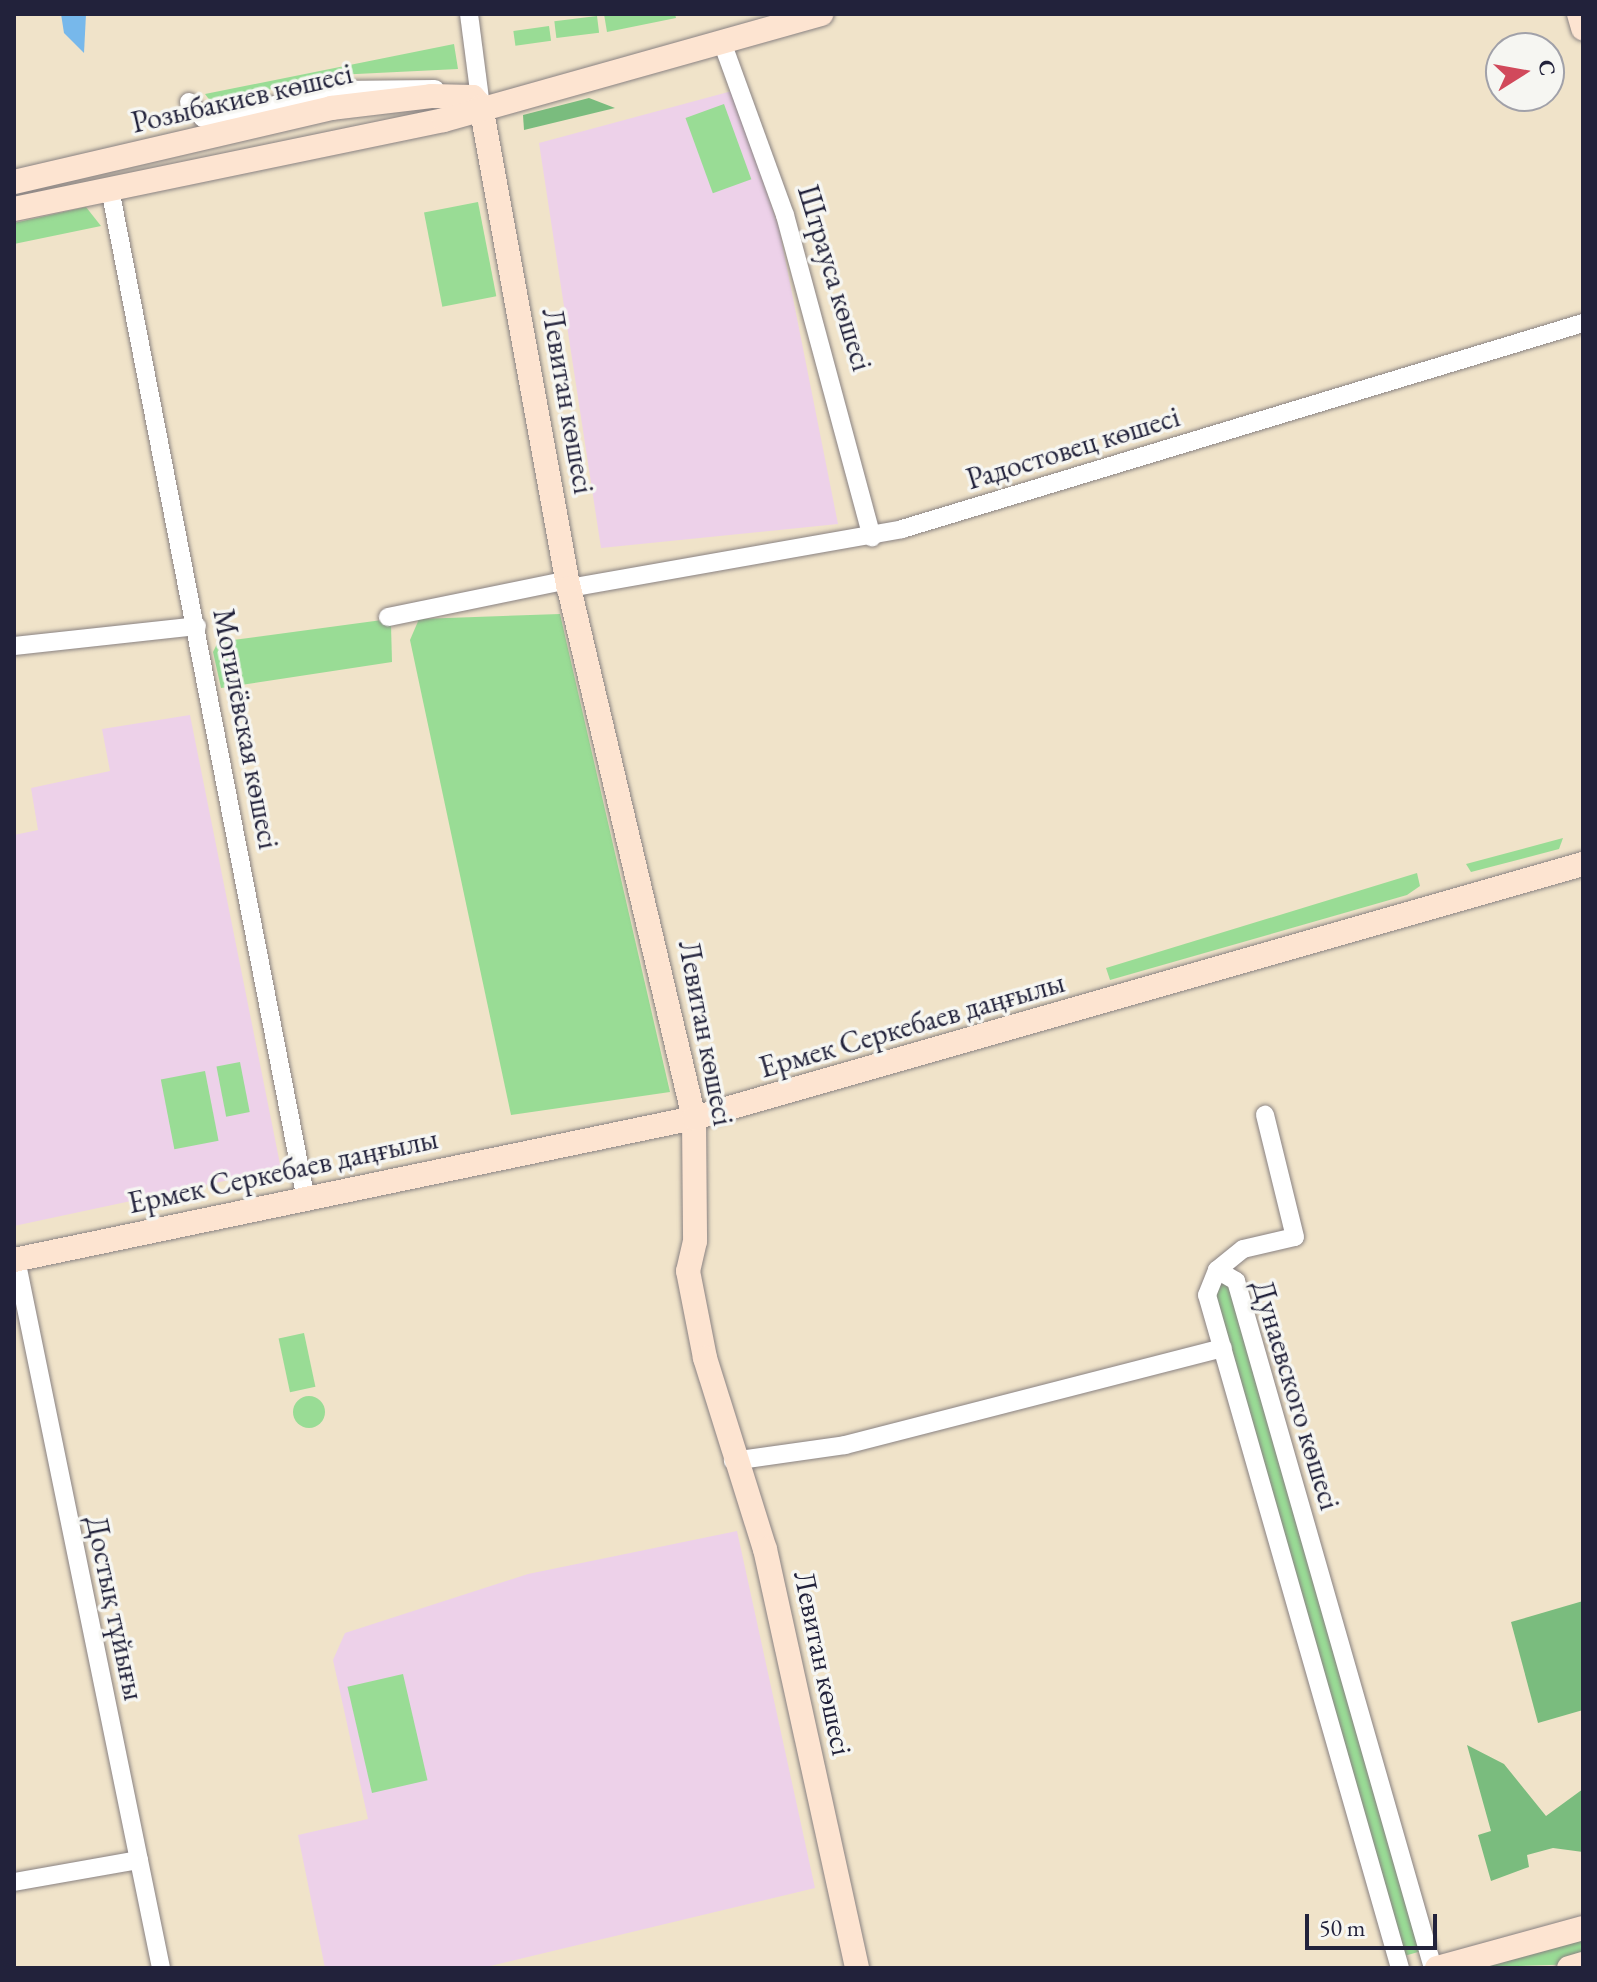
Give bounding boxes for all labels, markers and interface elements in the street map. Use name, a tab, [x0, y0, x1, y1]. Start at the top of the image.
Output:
north arrow	[1485, 32, 1565, 112]
street label: Розыбакиев көшесі	[128, 55, 356, 141]
text: С	[1531, 57, 1563, 78]
street label: Штрауса көшесі	[790, 181, 880, 375]
street label: Левитан көшесі	[534, 305, 602, 497]
street label: Радостовец көшесі	[962, 398, 1184, 498]
street label: Могилёвская көшесі	[205, 606, 287, 852]
street label: Левитан көшесі	[670, 937, 742, 1129]
street label: Ермек Серкебаев даңғылы	[755, 964, 1069, 1086]
street label: Ермек Серкебаев даңғылы	[125, 1121, 441, 1221]
street label: Дунаевского көшесі	[1244, 1276, 1348, 1514]
street label: Достық тұйығы	[78, 1512, 152, 1704]
street label: Левитан көшесі	[786, 1567, 860, 1759]
scale bar	[1309, 1898, 1441, 1948]
text: 50 m	[1319, 1912, 1366, 1943]

